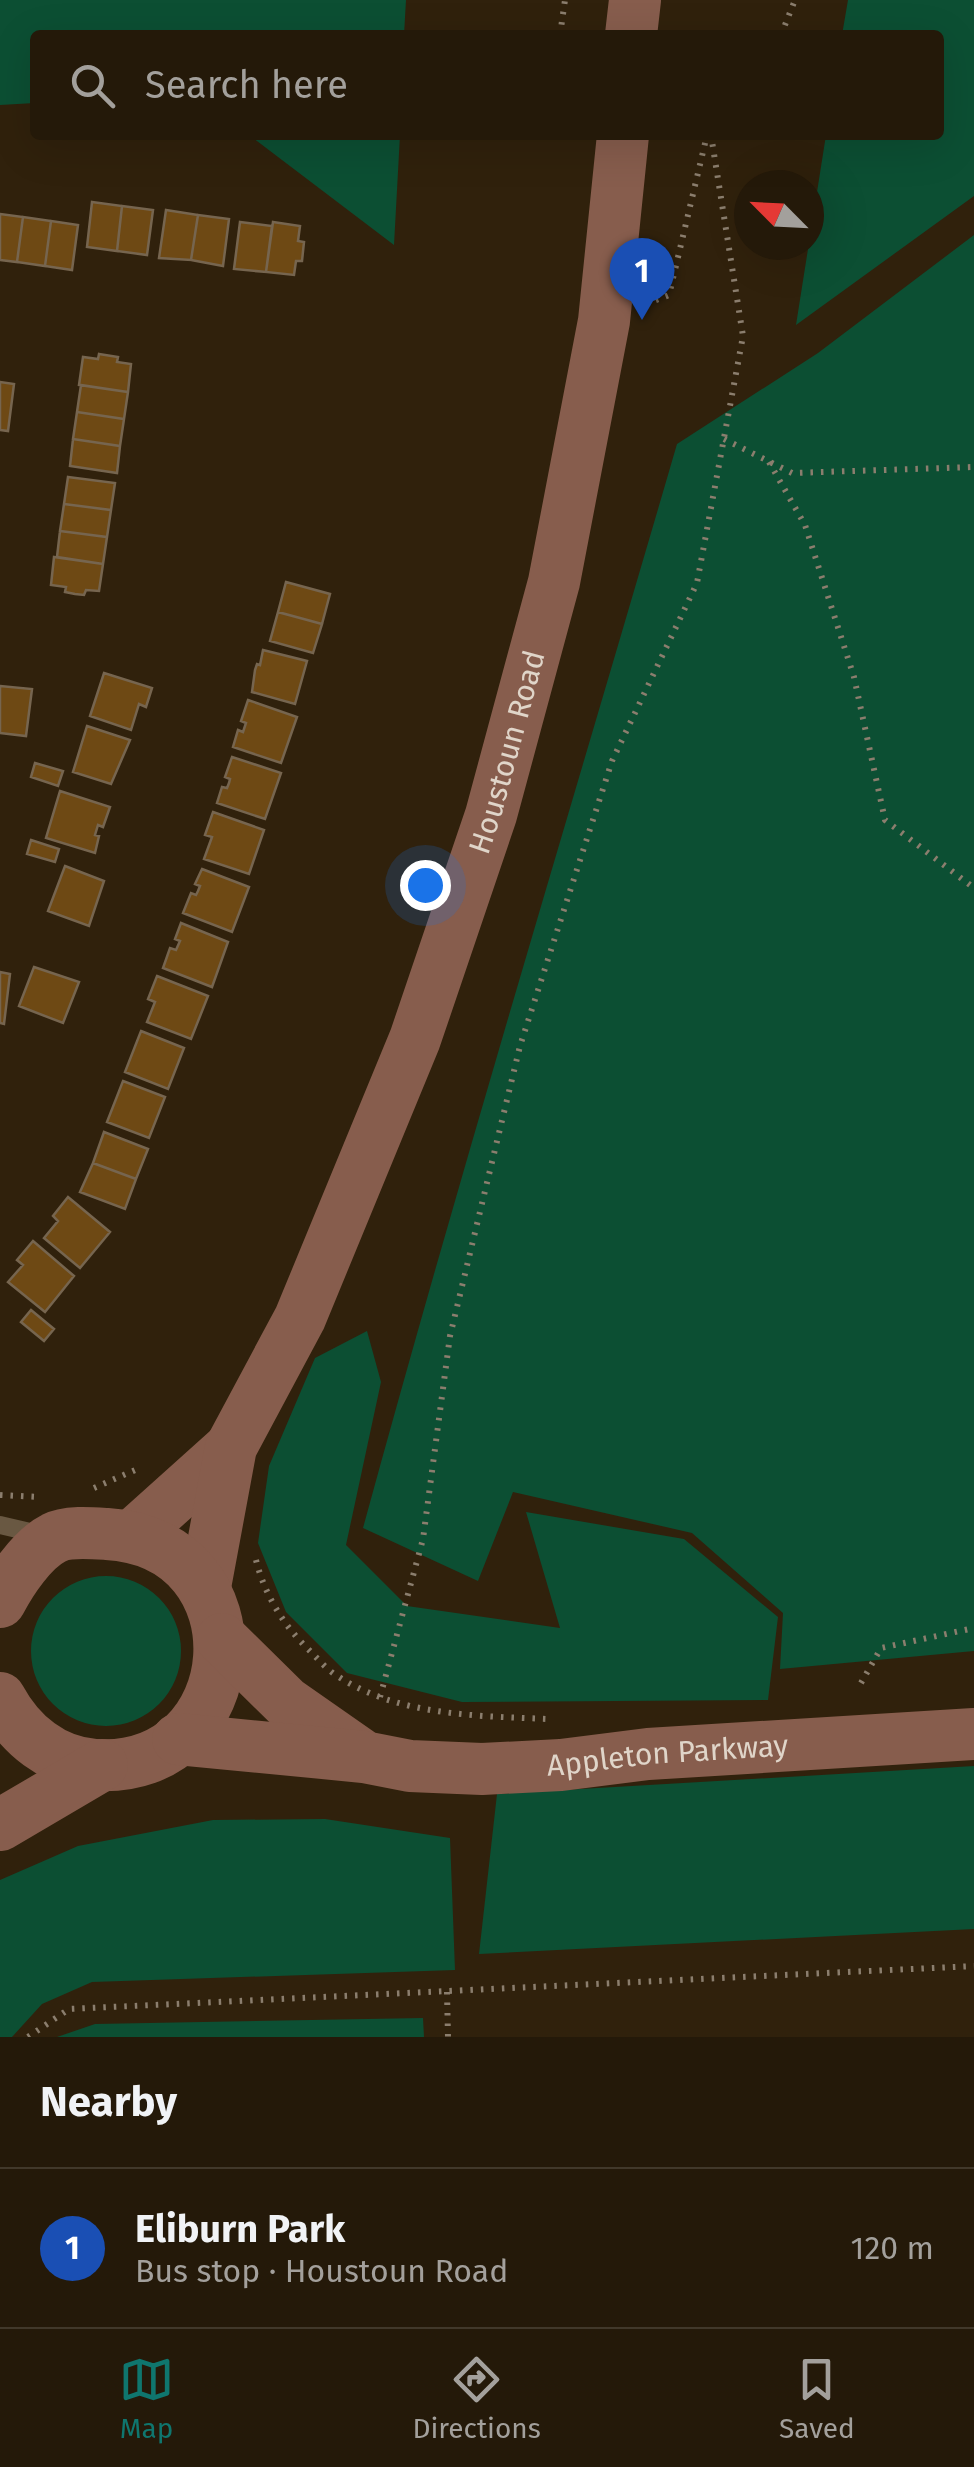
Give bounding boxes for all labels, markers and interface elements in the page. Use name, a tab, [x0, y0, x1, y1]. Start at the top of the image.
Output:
search box	[30, 30, 944, 140]
icon: search	[65, 58, 120, 113]
text: Search here	[145, 62, 348, 108]
north arrow	[734, 170, 824, 260]
pin: 1	[610, 238, 674, 320]
street label: Houstoun Road	[461, 646, 553, 858]
your location	[400, 860, 451, 911]
street label: Appleton Parkway	[546, 1727, 790, 1784]
text: Nearby	[40, 2077, 177, 2127]
text: Eliburn Park	[135, 2206, 345, 2252]
text: 1	[65, 2229, 80, 2267]
text: 120 m	[851, 2229, 934, 2267]
text: Bus stop · Houstoun Road	[135, 2252, 508, 2290]
tab: Map	[119, 2352, 174, 2445]
tab: Directions	[412, 2352, 541, 2445]
tab: Saved	[779, 2352, 855, 2445]

